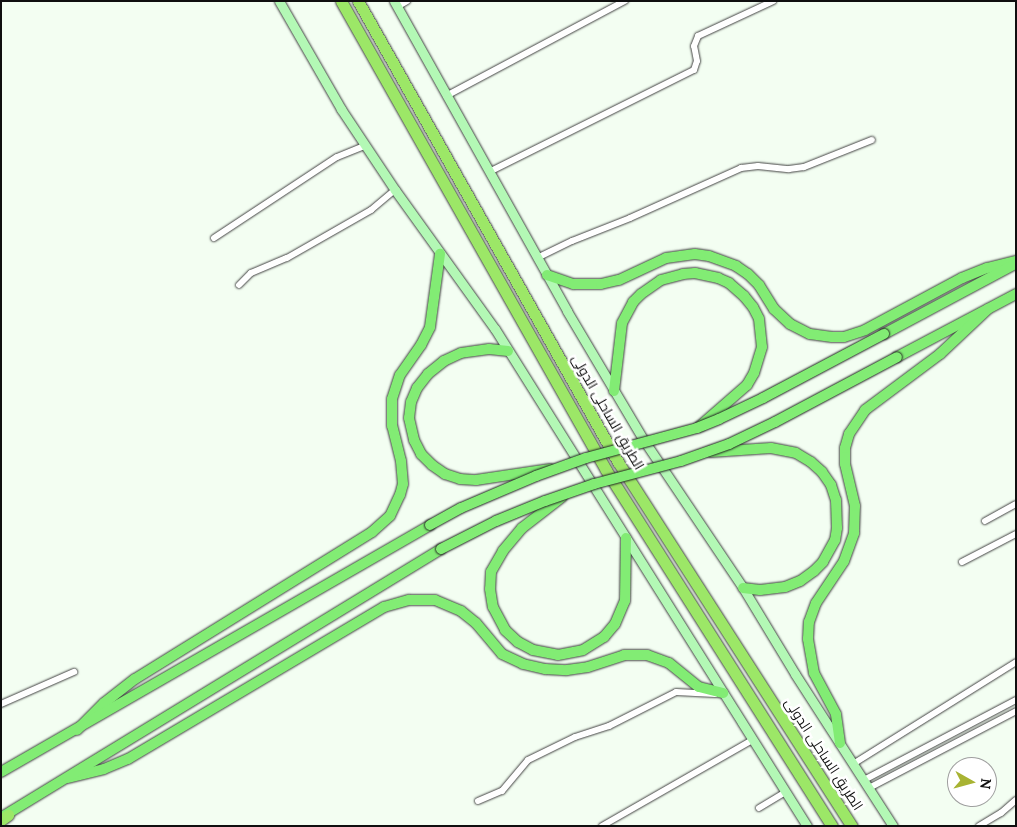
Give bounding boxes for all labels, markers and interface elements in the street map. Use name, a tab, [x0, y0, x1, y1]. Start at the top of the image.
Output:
street label: الطريق الساحلى الدولى	[568, 351, 648, 473]
street label: الطريق الساحلى الدولى	[781, 695, 867, 813]
north arrow	[947, 757, 997, 807]
text: N	[976, 777, 995, 790]

